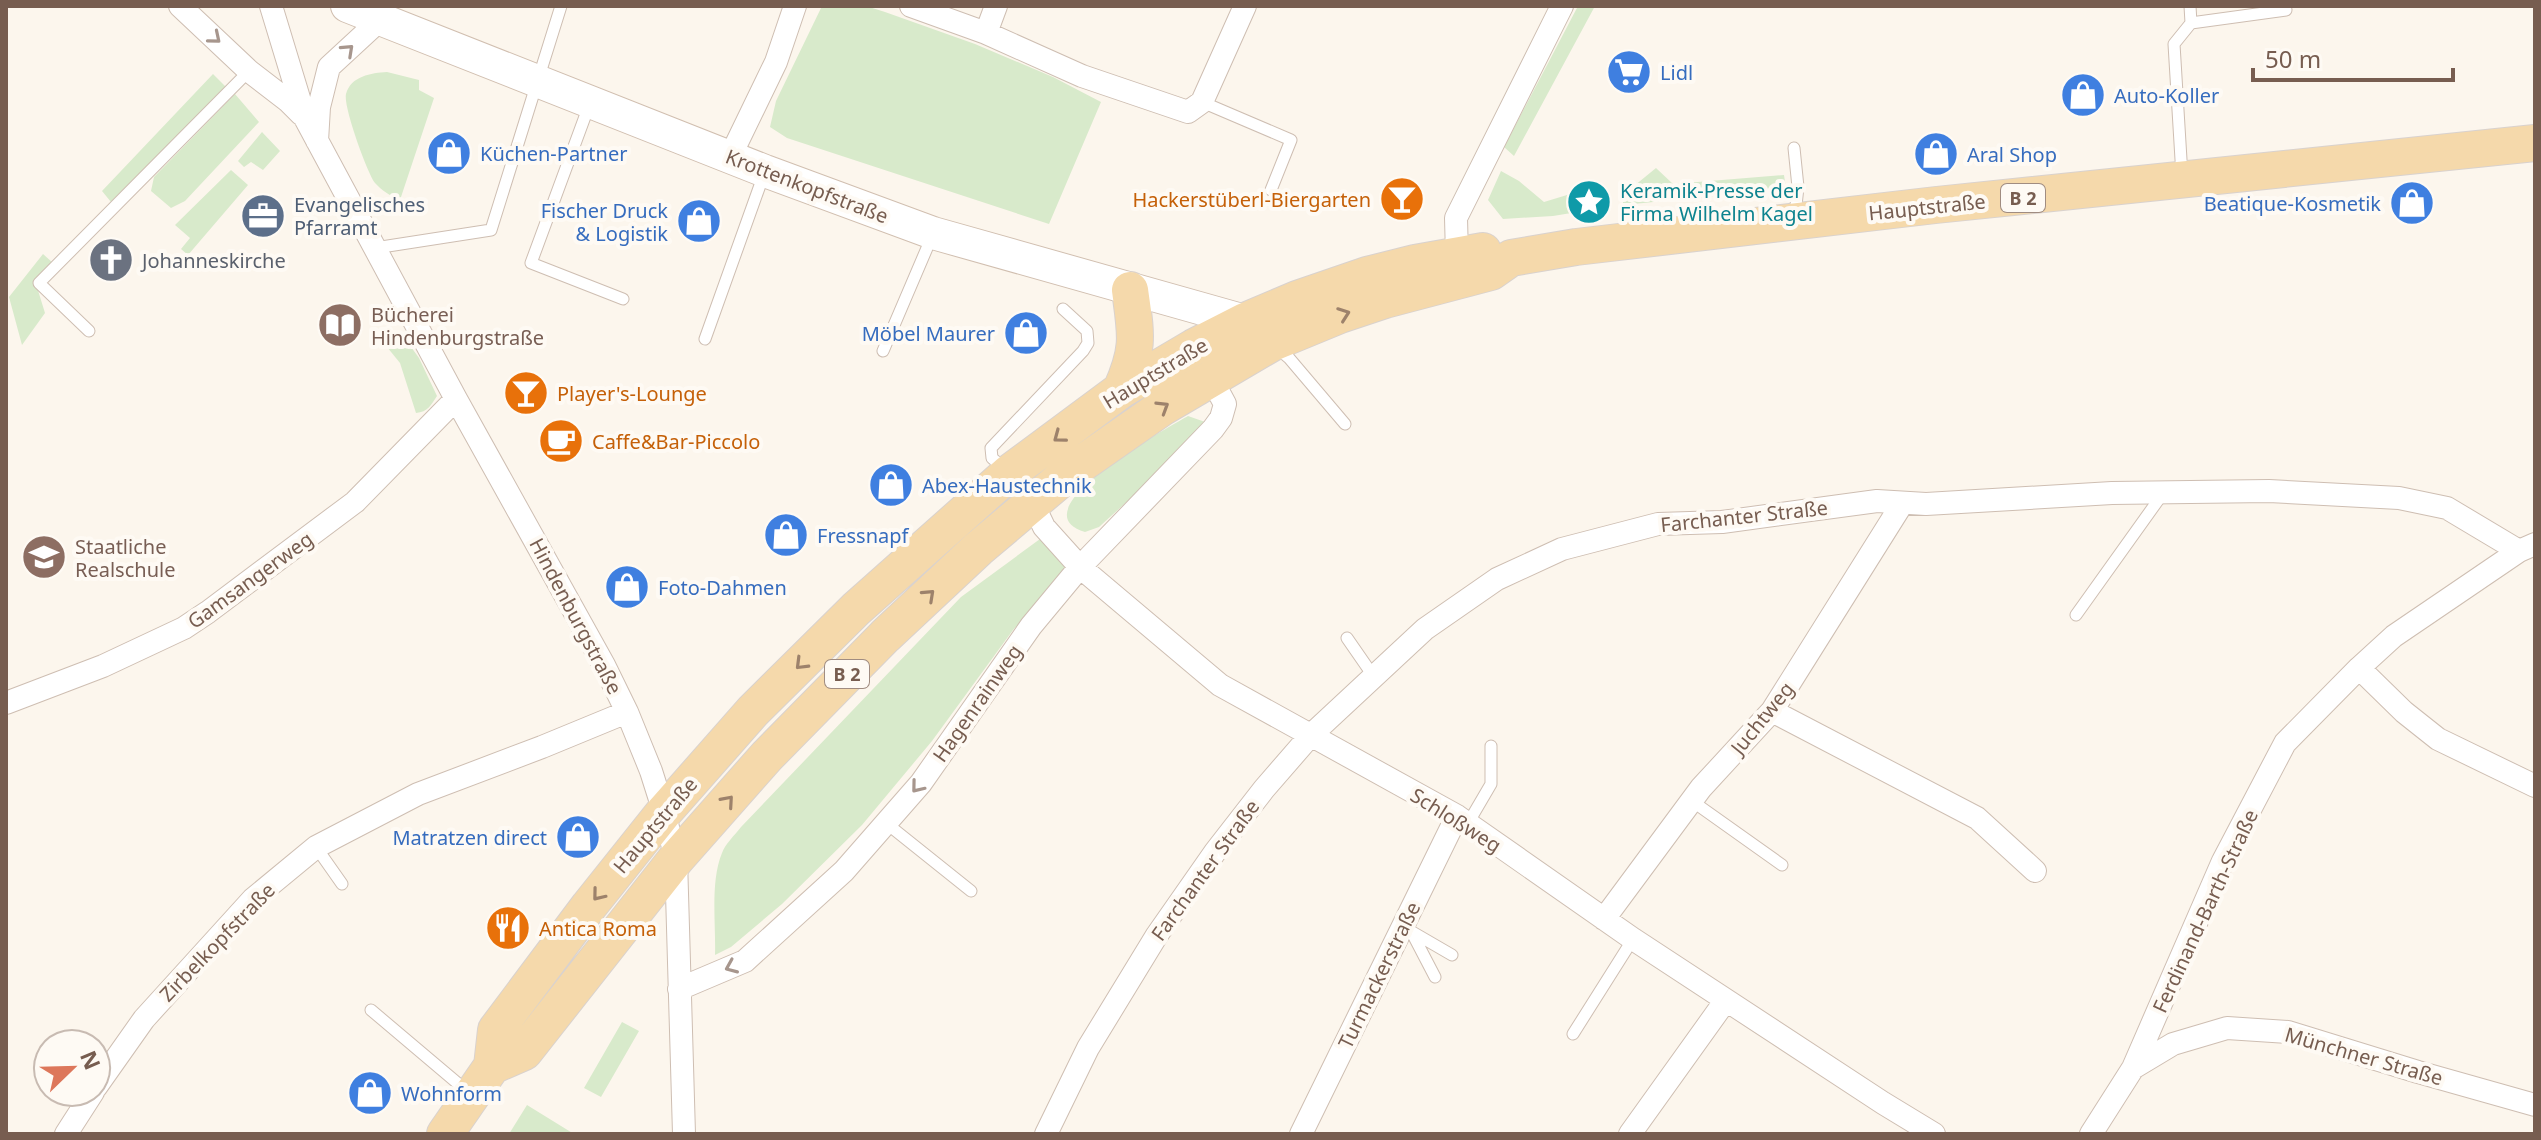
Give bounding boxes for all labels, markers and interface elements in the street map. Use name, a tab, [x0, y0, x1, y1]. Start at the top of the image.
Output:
one-way arrow	[206, 28, 220, 43]
scale bar	[2253, 32, 2453, 82]
text: 50 m	[2265, 42, 2321, 75]
one-way arrow	[338, 46, 353, 60]
supermarket icon: Lidl	[1605, 48, 1653, 96]
place label: Lidl	[1660, 59, 1693, 86]
shop icon: Auto-Koller	[2059, 71, 2107, 119]
place label: Auto-Koller	[2114, 82, 2219, 109]
shop icon: Küchen-Partner	[425, 129, 473, 177]
shop icon: Aral Shop	[1912, 130, 1960, 178]
place label: Küchen-Partner	[480, 140, 627, 167]
place label: Aral Shop	[1967, 141, 2057, 168]
street label: Krottenkopfstraße	[722, 143, 892, 229]
bar icon: Hackerstüberl-Biergarten	[1378, 175, 1426, 223]
place label: Keramik-Presse der Firma Wilhelm Kagel	[1620, 177, 1813, 227]
place icon: Keramik-Presse der Firma Wilhelm Kagel	[1565, 178, 1613, 226]
shop icon: Beatique-Kosmetik	[2388, 179, 2436, 227]
road number: B 2	[2001, 184, 2045, 212]
place label: Hackerstüberl-Biergarten	[1132, 186, 1371, 213]
street label: Hauptstraße	[1867, 187, 1987, 227]
place label: Beatique-Kosmetik	[2204, 190, 2381, 217]
place label: Evangelisches Pfarramt	[294, 191, 425, 241]
office icon: Evangelisches Pfarramt	[239, 192, 287, 240]
place label: Fischer Druck & Logistik	[541, 197, 668, 247]
shop icon: Fischer Druck & Logistik	[675, 197, 723, 245]
church icon: Johanneskirche	[87, 236, 135, 284]
place label: Johanneskirche	[140, 247, 286, 274]
library icon: Bücherei Hindenburgstraße	[316, 301, 364, 349]
place label: Bücherei Hindenburgstraße	[371, 301, 544, 351]
one-way arrow	[1336, 307, 1350, 324]
shop icon: Möbel Maurer	[1002, 309, 1050, 357]
place label: Möbel Maurer	[862, 320, 995, 347]
street label: Hauptstraße	[1098, 331, 1212, 415]
bar icon: Player's-Lounge	[502, 369, 550, 417]
place label: Player's-Lounge	[557, 380, 707, 407]
one-way arrow	[1154, 401, 1169, 417]
cafe icon: Caffe&Bar-Piccolo	[537, 417, 585, 465]
one-way arrow	[1053, 427, 1067, 441]
place label: Caffe&Bar-Piccolo	[592, 428, 760, 455]
shop icon: Abex-Haustechnik	[867, 461, 915, 509]
place label: Abex-Haustechnik	[922, 472, 1092, 499]
street label: Farchanter Straße	[1659, 494, 1829, 538]
shop icon: Fressnapf	[762, 511, 810, 559]
place label: Fressnapf	[817, 522, 910, 549]
street label: Gamsangerweg	[182, 525, 318, 635]
school or university icon: Staatliche Realschule	[20, 533, 68, 581]
place label: Staatliche Realschule	[75, 533, 175, 583]
street label: Hindenburgstraße	[523, 533, 629, 699]
shop icon: Foto-Dahmen	[603, 563, 651, 611]
place label: Foto-Dahmen	[658, 574, 787, 601]
one-way arrow	[920, 589, 934, 604]
street label: Hagenrainweg	[926, 639, 1028, 767]
one-way arrow	[795, 655, 810, 669]
road number: B 2	[825, 660, 869, 688]
street label: Juchtweg	[1723, 676, 1800, 762]
street label: Hauptstraße	[607, 771, 703, 879]
one-way arrow	[912, 778, 926, 793]
street label: Schloßweg	[1406, 781, 1506, 859]
street label: Farchanter Straße	[1145, 794, 1265, 946]
one-way arrow	[718, 795, 733, 810]
street label: Ferdinand-Barth-Straße	[2146, 805, 2264, 1017]
shop icon: Matratzen direct	[554, 813, 602, 861]
place label: Matratzen direct	[392, 824, 547, 851]
street label: Zirbelkopfstraße	[153, 877, 281, 1007]
one-way arrow	[594, 886, 608, 901]
street label: Turmackerstraße	[1332, 897, 1426, 1053]
restaurant icon: Antica Roma	[484, 904, 532, 952]
place label: Antica Roma	[539, 915, 657, 942]
one-way arrow	[725, 957, 739, 973]
street label: Münchner Straße	[2282, 1021, 2446, 1091]
north arrow	[32, 1028, 112, 1108]
text: N	[74, 1046, 109, 1074]
shop icon: Wohnform	[346, 1069, 394, 1117]
place label: Wohnform	[401, 1080, 502, 1107]

